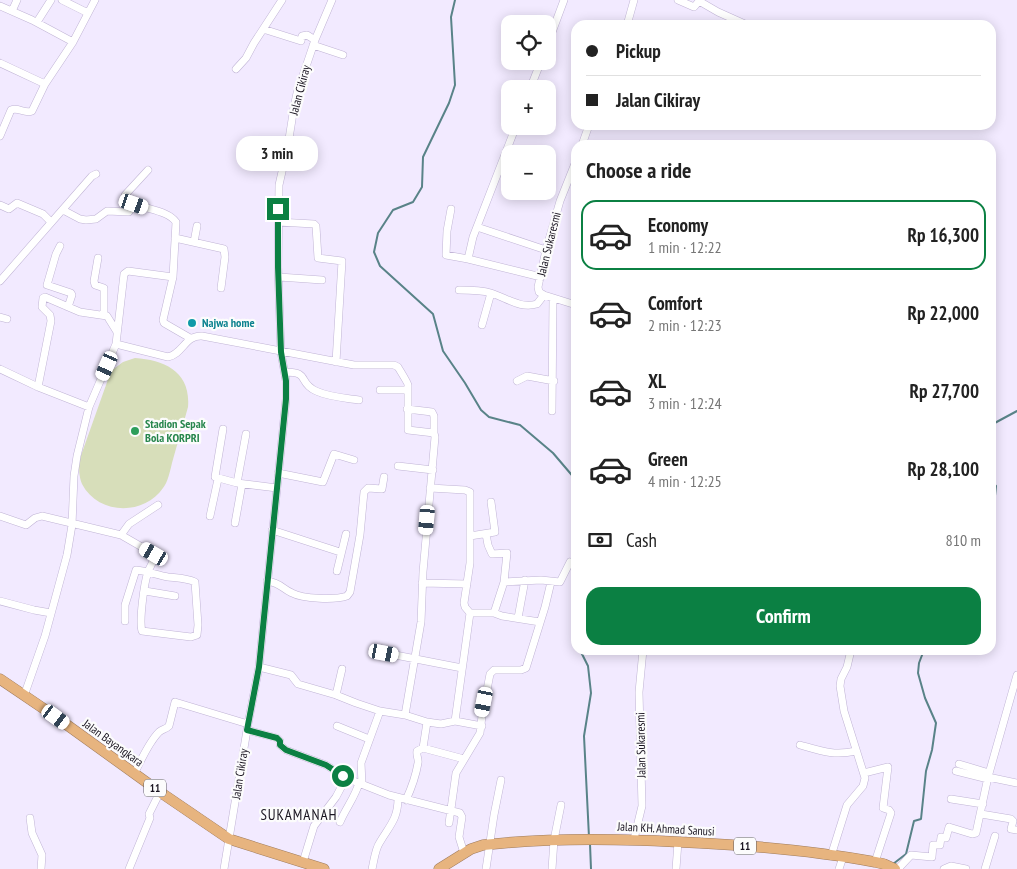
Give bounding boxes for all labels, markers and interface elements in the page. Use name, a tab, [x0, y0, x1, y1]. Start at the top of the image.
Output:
map controls	[501, 15, 556, 200]
button: locate	[501, 15, 556, 70]
text: Pickup	[616, 39, 661, 63]
street label: Jalan Cikiray	[285, 63, 313, 117]
button: +	[501, 80, 556, 135]
text: Jalan Cikiray	[616, 88, 700, 112]
callout: 3 min	[237, 136, 319, 172]
text: 3 min	[261, 143, 293, 163]
button: −	[501, 145, 556, 200]
text: Choose a ride	[586, 156, 691, 184]
car	[117, 192, 150, 216]
route end	[267, 198, 289, 220]
street label: Jalan Sukaresmi	[533, 210, 564, 279]
icon: car	[588, 213, 633, 258]
text: Economy	[648, 213, 708, 237]
text: Rp 16,300	[908, 223, 979, 247]
text: 1 min · 12:22	[648, 237, 722, 257]
icon: car	[588, 291, 633, 336]
text: Comfort	[648, 291, 702, 315]
text: Rp 22,000	[908, 301, 979, 325]
place label: Najwa home	[202, 315, 255, 330]
text: 2 min · 12:23	[648, 315, 722, 335]
marker: Najwa home	[186, 317, 198, 329]
car	[94, 349, 119, 383]
icon: car	[588, 369, 633, 414]
text: XL	[648, 369, 666, 393]
text: Rp 27,700	[909, 379, 979, 403]
text: 3 min · 12:24	[648, 393, 722, 413]
place label: Stadion Sepak Bola KORPRI	[145, 416, 206, 445]
marker: Stadion Sepak Bola KORPRI	[129, 425, 141, 437]
icon: car	[588, 447, 633, 492]
text: Green	[648, 447, 688, 471]
text: Rp 28,100	[908, 457, 979, 481]
text: 4 min · 12:25	[648, 471, 722, 491]
car	[418, 504, 435, 536]
icon: cash	[586, 526, 614, 554]
text: Cash	[626, 528, 657, 552]
text: 810 m	[946, 530, 981, 550]
car	[137, 540, 170, 568]
button: Confirm	[586, 587, 981, 645]
car	[367, 643, 400, 663]
car	[473, 686, 494, 718]
car	[39, 702, 72, 732]
street label: Jalan Sukaresmi	[632, 712, 649, 779]
street label: Jalan Bayangkara	[79, 715, 147, 770]
street label: Jalan Cikiray	[228, 747, 251, 801]
route start	[332, 765, 354, 787]
road number: 11	[144, 780, 166, 796]
district label: SUKAMANAH	[260, 805, 338, 824]
street label: Jalan KH. Ahmad Sanusi	[616, 818, 715, 839]
road number: 11	[734, 838, 756, 854]

